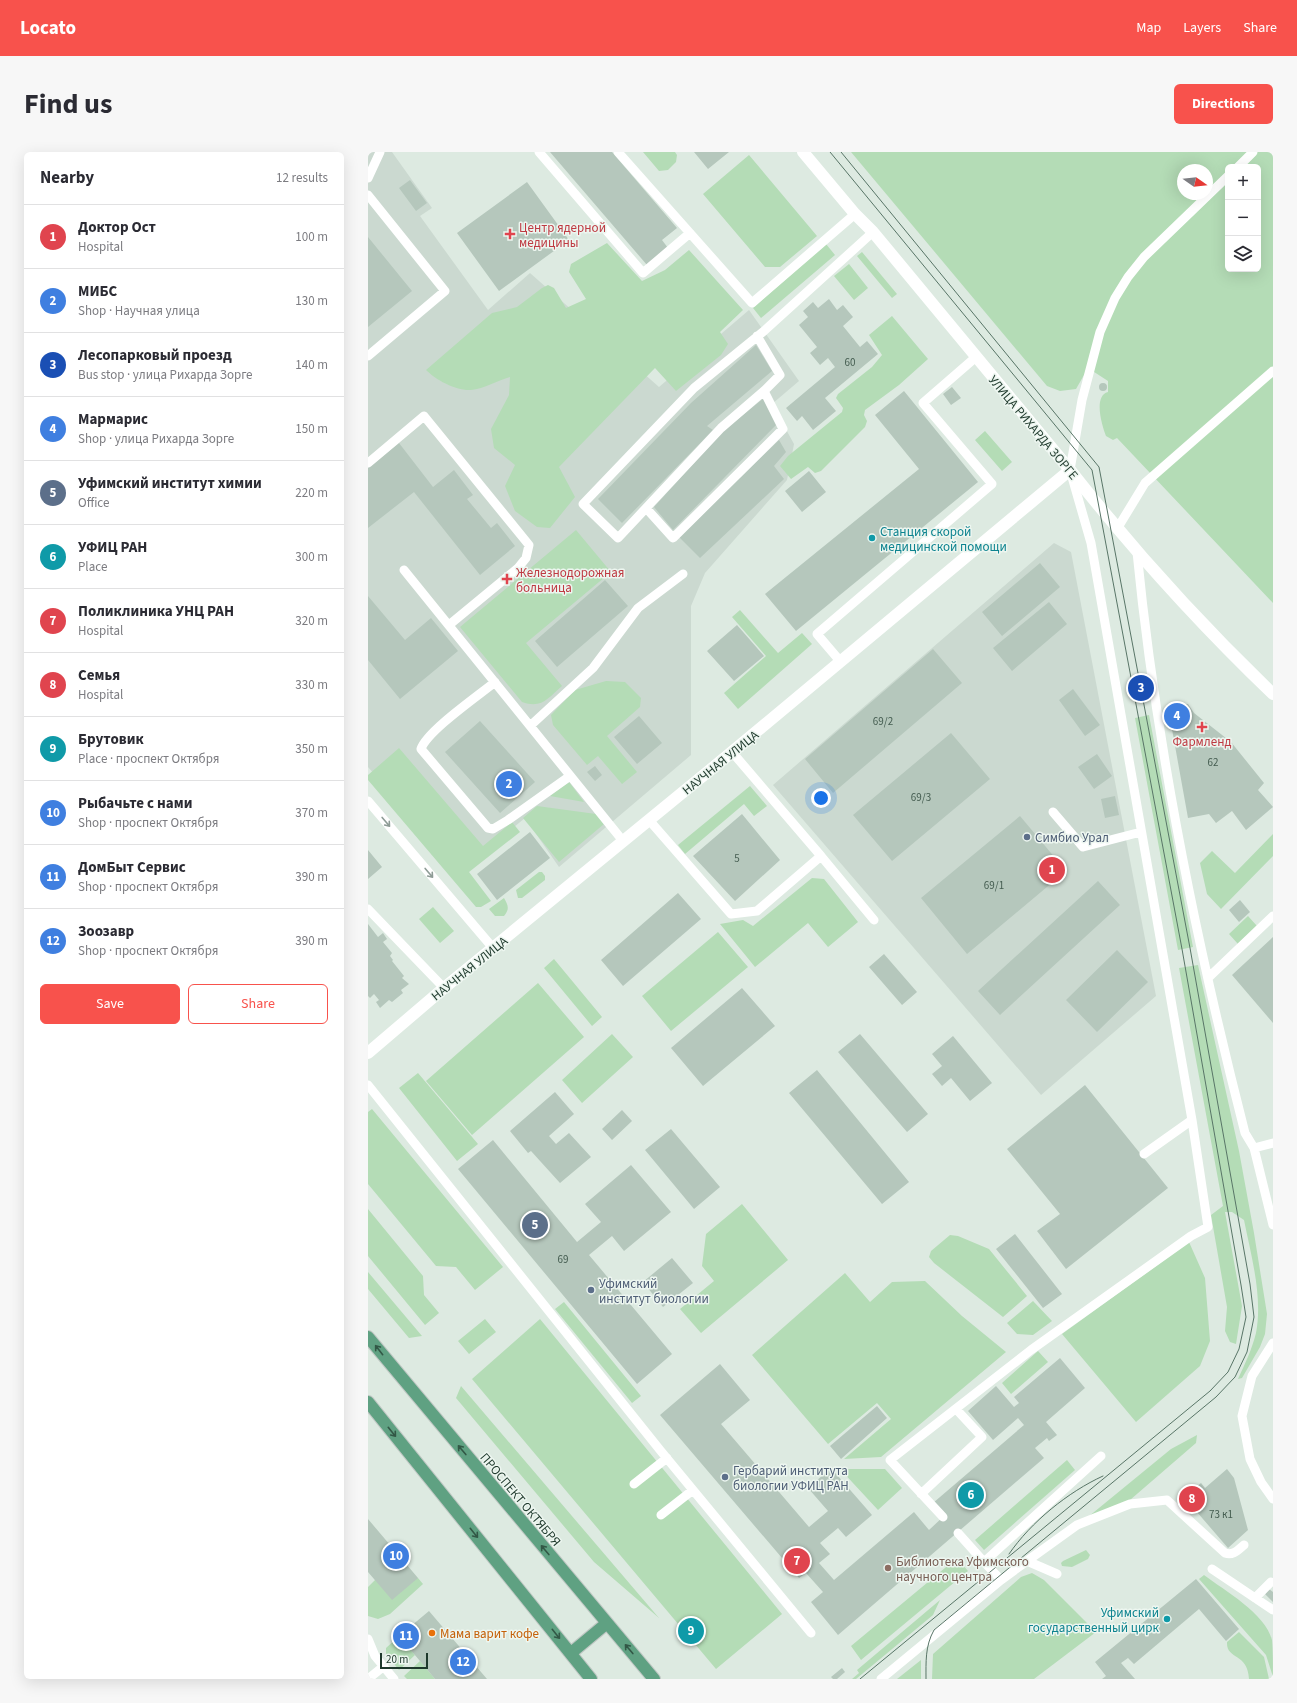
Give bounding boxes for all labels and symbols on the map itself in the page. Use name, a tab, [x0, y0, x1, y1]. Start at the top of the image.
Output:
north arrow	[1177, 164, 1213, 200]
place label: Центр ядерной медицины	[519, 219, 606, 252]
marker: Центр ядерной медицины	[504, 228, 516, 240]
house number: 60	[845, 355, 855, 370]
street label: УЛИЦА РИХАРДА ЗОРГЕ	[984, 372, 1082, 484]
place label: Станция скорой медицинской помощи	[880, 523, 1007, 556]
marker: Станция скорой медицинской помощи	[867, 533, 877, 543]
place label: Железнодорожная больница	[516, 564, 625, 597]
marker: Железнодорожная больница	[501, 573, 513, 585]
pin: 3	[1128, 673, 1154, 703]
pin: 4	[1164, 701, 1190, 731]
house number: 69/2	[873, 714, 893, 729]
marker: Фармленд	[1197, 722, 1207, 732]
street label: НАУЧНАЯ УЛИЦА	[679, 726, 763, 799]
place label: Фармленд	[1173, 733, 1231, 751]
house number: 62	[1208, 755, 1218, 770]
pin: 2	[496, 769, 522, 799]
your location	[811, 788, 831, 808]
house number: 69/3	[911, 790, 931, 805]
one-way arrow	[381, 817, 390, 828]
place label: Симбио Урал	[1035, 829, 1109, 847]
marker: Симбио Урал	[1022, 832, 1032, 842]
house number: 5	[734, 851, 740, 866]
pin: 1	[1039, 855, 1065, 885]
one-way arrow	[424, 868, 434, 878]
house number: 69/1	[984, 878, 1004, 893]
street label: НАУЧНАЯ УЛИЦА	[428, 932, 512, 1005]
pin: 5	[522, 1210, 548, 1240]
house number: 69	[558, 1252, 568, 1267]
place label: Уфимский институт биологии	[599, 1275, 709, 1308]
marker: Уфимский институт биологии	[586, 1285, 596, 1295]
one-way arrow	[374, 1344, 383, 1355]
one-way arrow	[388, 1426, 397, 1437]
one-way arrow	[457, 1445, 466, 1455]
street label: ПРОСПЕКТ ОКТЯБРЯ	[476, 1449, 565, 1550]
place label: Гербарий института биологии УФИЦ РАН	[733, 1462, 849, 1495]
marker: Гербарий института биологии УФИЦ РАН	[720, 1472, 730, 1482]
pin: 6	[958, 1480, 984, 1510]
pin: 8	[1179, 1484, 1205, 1514]
house number: 73 к1	[1209, 1507, 1233, 1522]
one-way arrow	[470, 1528, 478, 1539]
pin: 10	[383, 1541, 409, 1571]
one-way arrow	[541, 1544, 550, 1555]
pin: 7	[784, 1546, 810, 1576]
place label: Библиотека Уфимского научного центра	[896, 1553, 1029, 1586]
marker: Библиотека Уфимского научного центра	[883, 1563, 893, 1573]
place label: Уфимский государственный цирк	[1028, 1604, 1160, 1637]
marker: Уфимский государственный цирк	[1162, 1614, 1172, 1624]
pin: 9	[678, 1616, 704, 1646]
pin: 11	[393, 1621, 419, 1651]
place label: Мама варит кофе	[440, 1625, 539, 1643]
marker: Мама варит кофе	[427, 1628, 437, 1638]
one-way arrow	[551, 1629, 560, 1640]
one-way arrow	[624, 1644, 633, 1654]
pin: 12	[450, 1647, 476, 1677]
scale bar	[380, 1651, 428, 1670]

